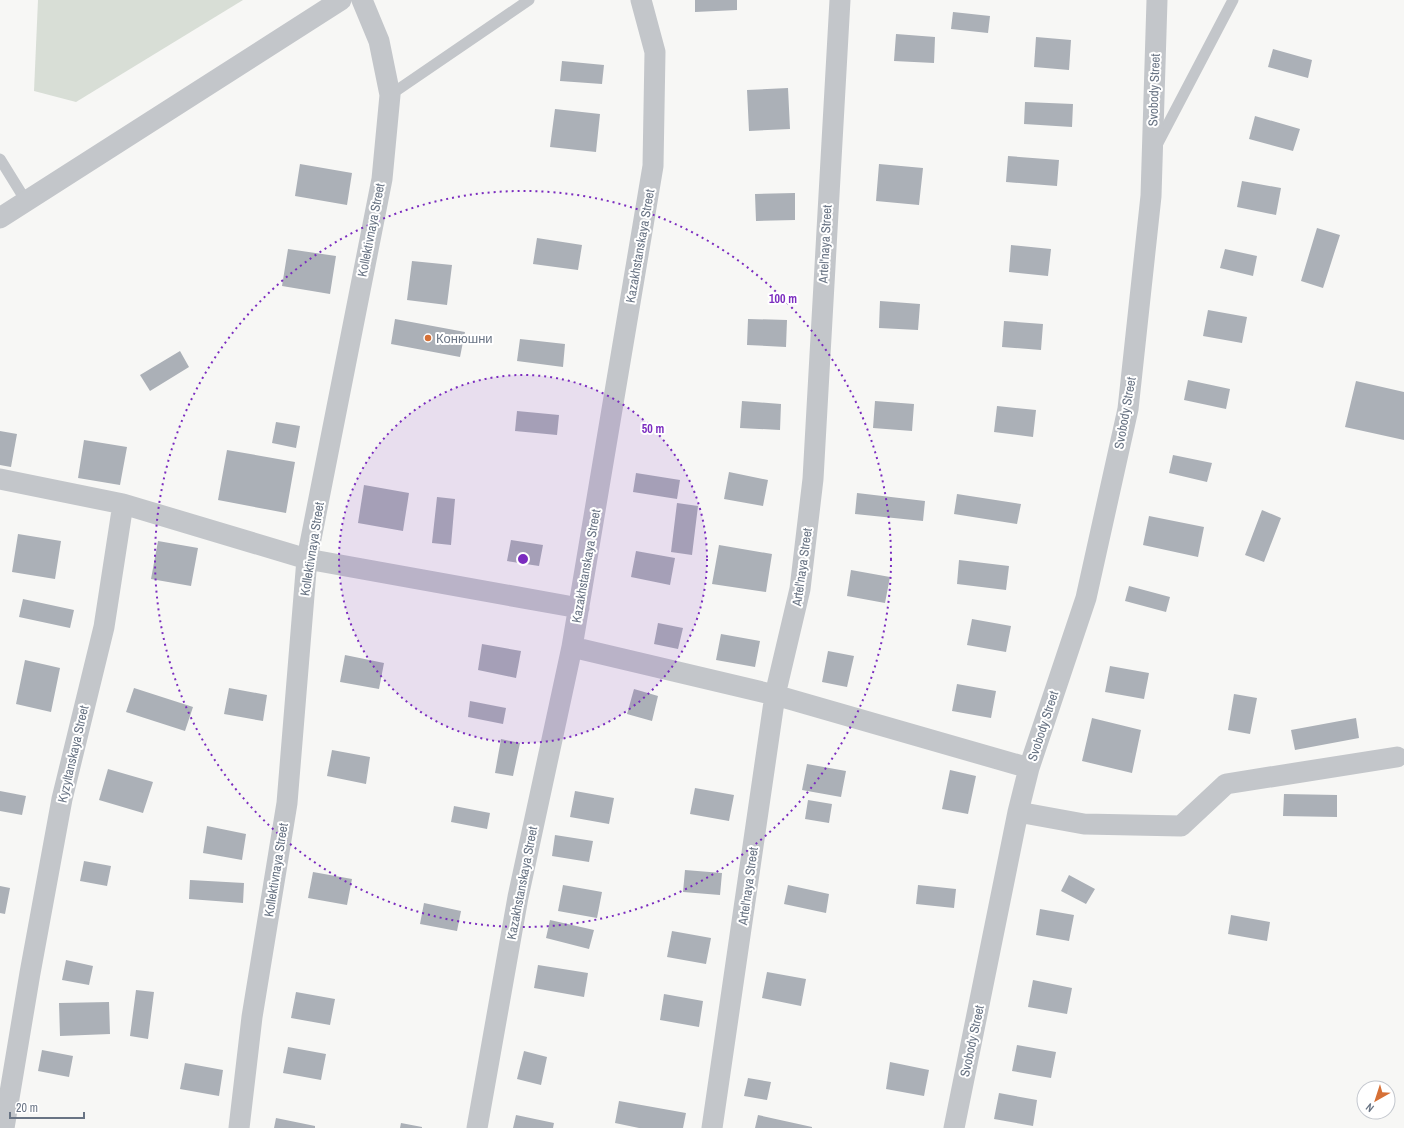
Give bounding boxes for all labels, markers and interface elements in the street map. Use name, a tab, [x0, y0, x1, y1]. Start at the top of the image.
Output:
street label: Svobody Street	[1144, 53, 1164, 127]
street label: Kollektivnaya Street	[354, 182, 388, 278]
street label: Kazakhstanskaya Street	[622, 188, 658, 304]
street label: Artel'naya Street	[814, 204, 836, 285]
text: 100 m	[769, 291, 797, 307]
place label: Конюшни	[436, 330, 493, 347]
marker: Конюшни	[423, 333, 433, 343]
street label: Svobody Street	[1110, 376, 1140, 450]
text: 50 m	[642, 421, 664, 437]
street label: Kollektivnaya Street	[296, 501, 328, 597]
street label: Kazakhstanskaya Street	[568, 508, 604, 624]
street label: Artel'naya Street	[788, 527, 816, 608]
centre of rings	[516, 552, 530, 566]
street label: Svobody Street	[1024, 689, 1062, 763]
street label: Kyzyltanskaya Street	[54, 704, 92, 804]
street label: Kollektivnaya Street	[260, 822, 292, 918]
street label: Kazakhstanskaya Street	[503, 825, 541, 941]
street label: Artel'naya Street	[734, 846, 762, 927]
street label: Svobody Street	[956, 1004, 988, 1078]
north arrow	[1356, 1080, 1396, 1120]
scale bar	[10, 1094, 84, 1120]
text: 20 m	[16, 1100, 38, 1116]
text: N	[1363, 1100, 1377, 1115]

